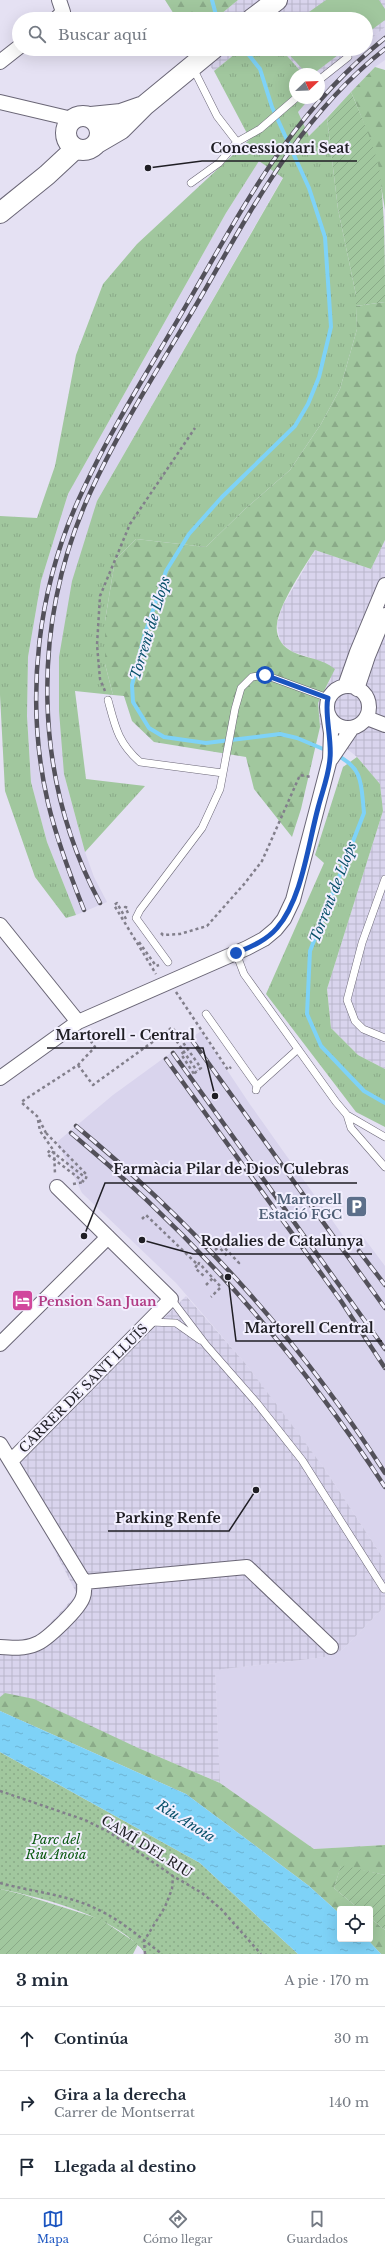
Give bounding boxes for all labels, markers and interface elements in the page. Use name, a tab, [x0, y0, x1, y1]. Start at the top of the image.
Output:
search box	[12, 12, 373, 56]
icon: search	[26, 23, 48, 45]
text: Buscar aquí	[58, 25, 147, 44]
north arrow	[289, 68, 325, 104]
callout: Concessionari Seat	[202, 135, 357, 161]
text: Concessionari Seat	[210, 139, 350, 157]
water label: Torrent de Llops	[126, 574, 174, 682]
route start	[256, 666, 274, 684]
water label: Torrent de Llops	[305, 839, 361, 945]
route end	[227, 944, 245, 962]
callout: Martorell - Central	[47, 1022, 203, 1048]
text: Martorell - Central	[55, 1026, 195, 1044]
callout: Farmàcia Pilar de Dios Culebras	[105, 1157, 357, 1183]
text: Farmàcia Pilar de Dios Culebras	[113, 1160, 349, 1178]
place label: Martorell Estació FGC	[258, 1191, 342, 1223]
parking icon: Martorell Estació FGC	[344, 1193, 370, 1219]
callout: Rodalies de Catalunya	[193, 1228, 372, 1254]
text: Rodalies de Catalunya	[201, 1232, 363, 1250]
hotel icon: Pension San Juan	[10, 1288, 36, 1314]
place label: Pension San Juan	[38, 1293, 157, 1310]
callout: Martorell Central	[236, 1315, 382, 1341]
text: Martorell Central	[244, 1319, 374, 1337]
street label: CARRER DE SANT LLUÍS	[15, 1320, 152, 1457]
callout: Parking Renfe	[108, 1505, 229, 1531]
text: Parking Renfe	[115, 1509, 221, 1527]
water label: Riu Anoia	[153, 1795, 219, 1846]
street label: CAMÍ DEL RIU	[98, 1812, 195, 1881]
park label: Parc del Riu Anoia	[25, 1831, 86, 1863]
map controls	[337, 1906, 373, 1942]
button: locate	[337, 1906, 373, 1942]
text: 3 min	[16, 1970, 69, 1991]
text: A pie · 170 m	[285, 1972, 369, 1989]
icon: ahead	[16, 2028, 38, 2050]
text: Continúa	[54, 2029, 128, 2048]
text: 30 m	[334, 2030, 369, 2047]
text: Gira a la derecha	[54, 2085, 186, 2104]
icon: right	[16, 2092, 38, 2114]
text: 140 m	[329, 2094, 369, 2111]
text: Carrer de Montserrat	[54, 2104, 195, 2121]
icon: arrive	[16, 2156, 38, 2178]
text: Llegada al destino	[54, 2157, 196, 2176]
tab: Mapa	[37, 2208, 69, 2246]
tab: Cómo llegar	[143, 2208, 212, 2246]
tab: Guardados	[287, 2208, 348, 2246]

